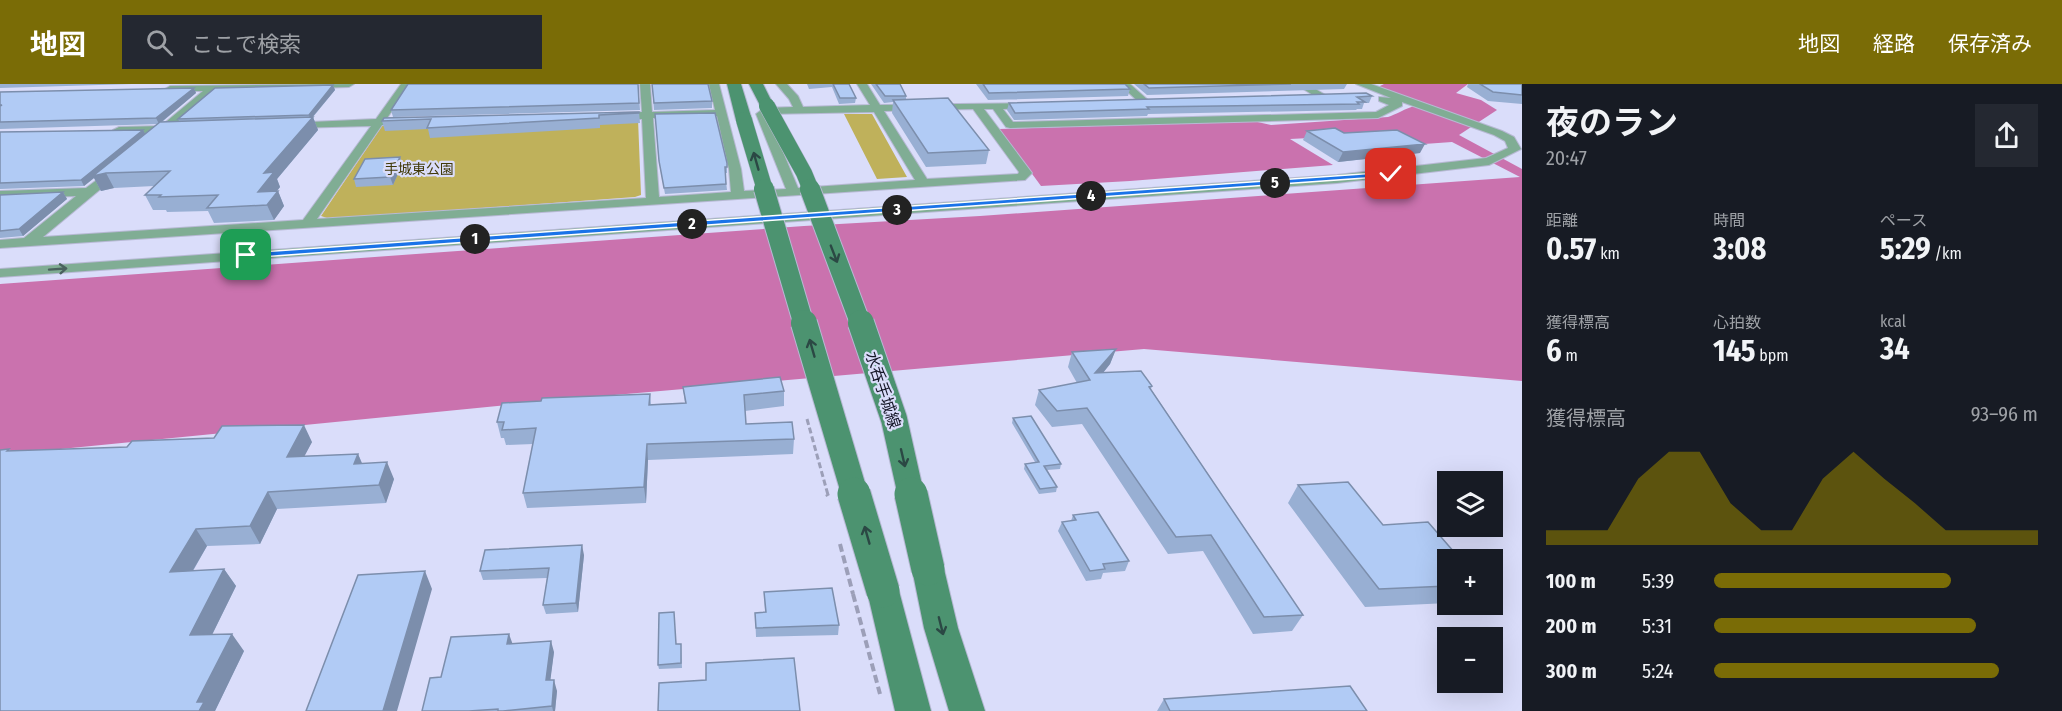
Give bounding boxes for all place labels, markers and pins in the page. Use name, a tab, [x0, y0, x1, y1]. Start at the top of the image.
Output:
pin	[1365, 148, 1416, 199]
pin: 5	[1260, 168, 1290, 198]
pin: 4	[1076, 181, 1106, 211]
pin: 3	[882, 195, 912, 225]
pin: 2	[677, 209, 707, 239]
pin: 1	[460, 224, 490, 254]
pin	[220, 229, 271, 280]

